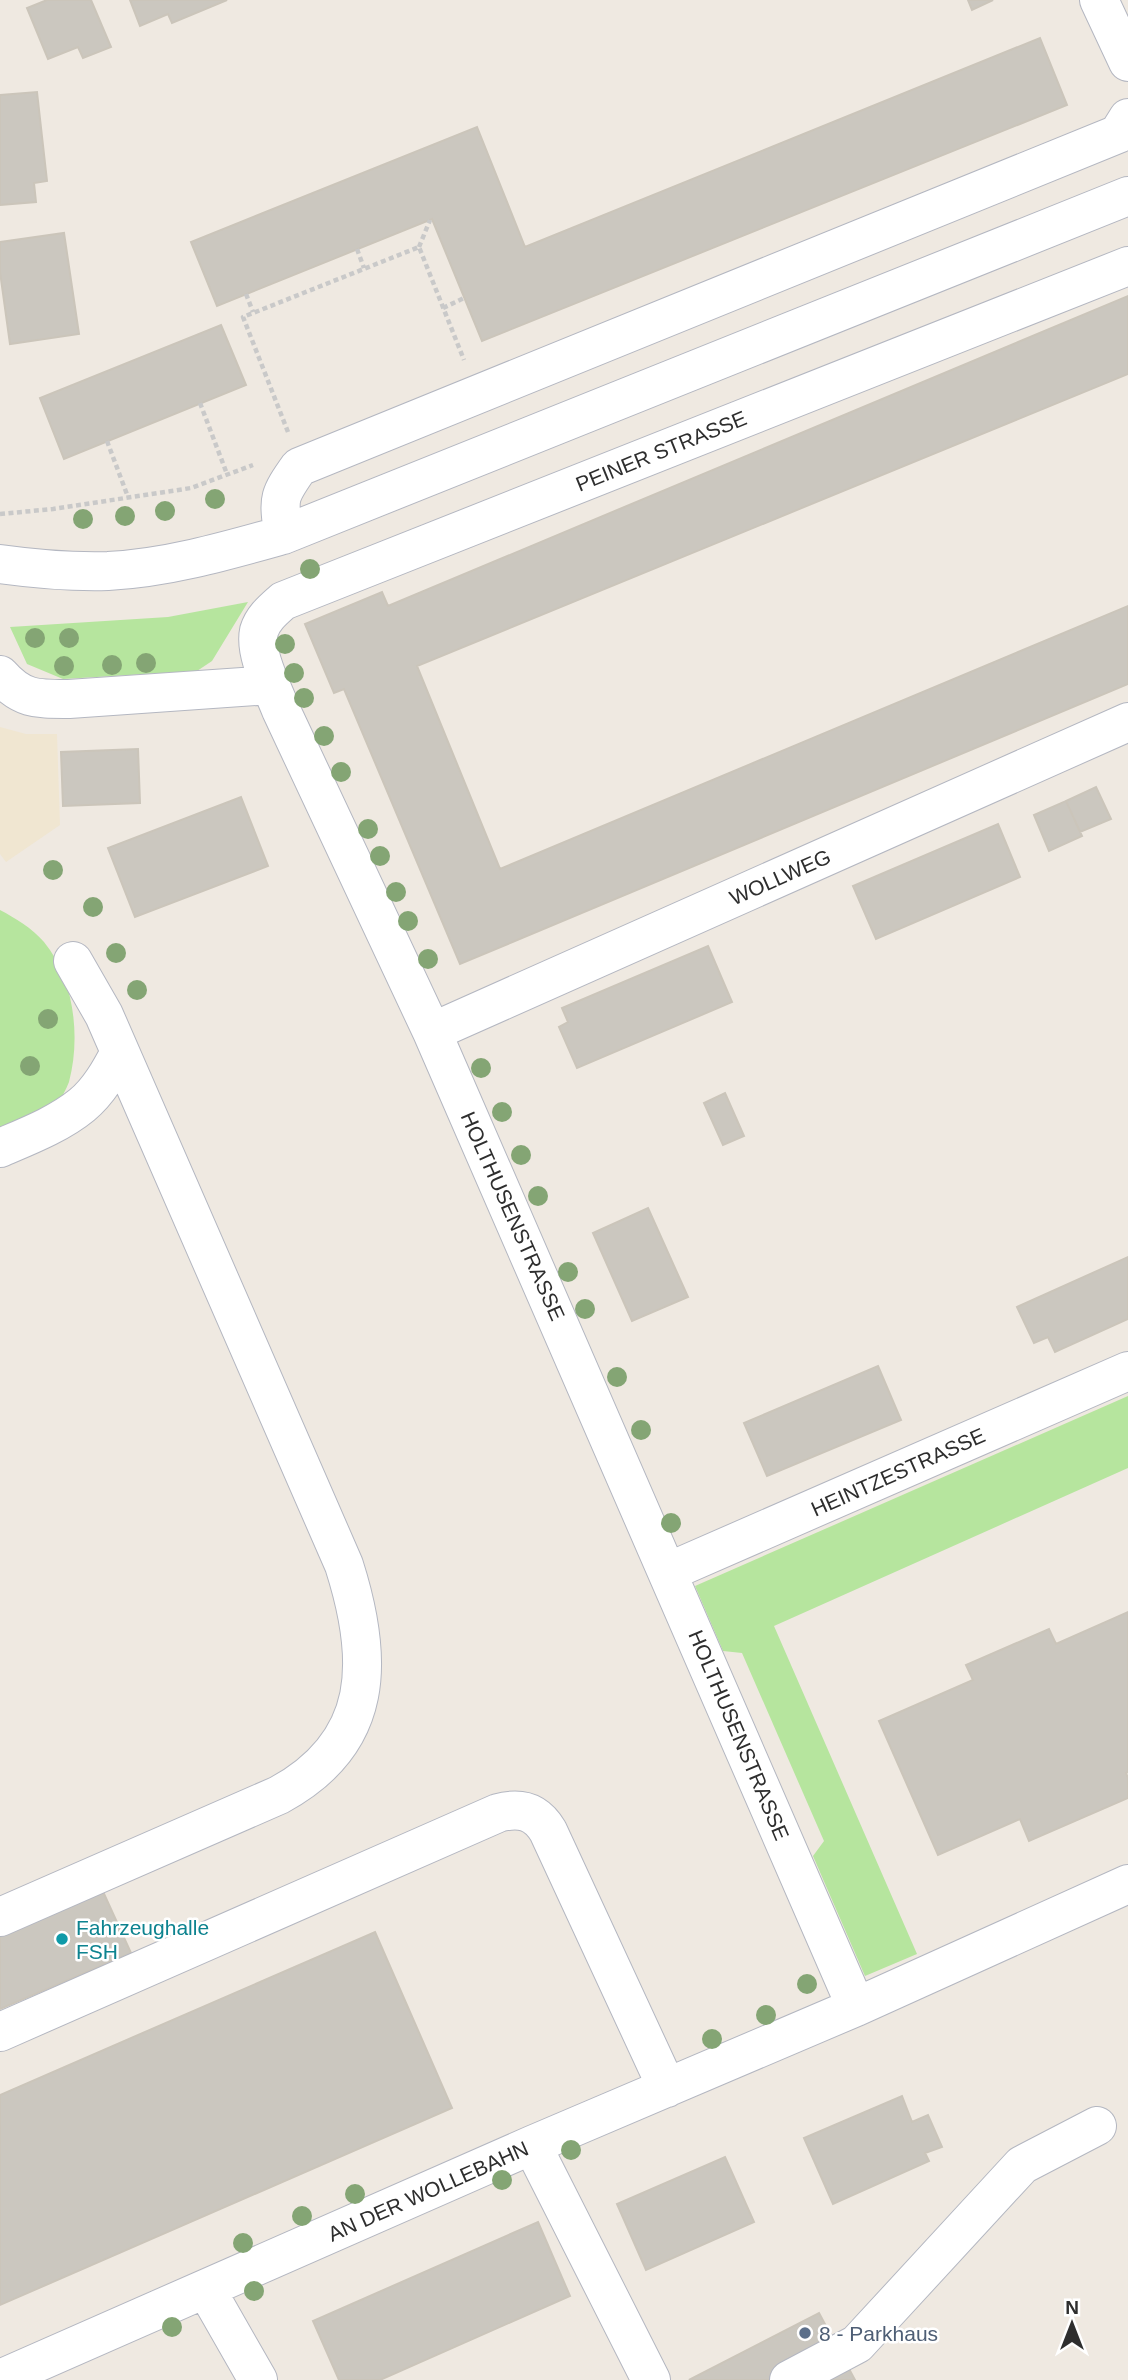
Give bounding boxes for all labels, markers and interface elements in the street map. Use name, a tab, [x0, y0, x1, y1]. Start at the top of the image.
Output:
street label: PEINER STRASSE	[572, 406, 750, 496]
street label: WOLLWEG	[726, 845, 834, 909]
street label: HOLTHUSENSTRASSE	[457, 1108, 569, 1324]
street label: HEINTZESTRASSE	[808, 1423, 988, 1521]
street label: HOLTHUSENSTRASSE	[684, 1626, 794, 1844]
place label: Fahrzeughalle FSH	[76, 1916, 209, 1963]
marker: Fahrzeughalle FSH	[54, 1931, 70, 1947]
street label: AN DER WOLLEBAHN	[324, 2136, 532, 2246]
north arrow	[1037, 2289, 1107, 2359]
text: N	[1065, 2297, 1079, 2318]
place label: 8 - Parkhaus	[819, 2322, 938, 2345]
marker: 8 - Parkhaus	[797, 2325, 813, 2341]

